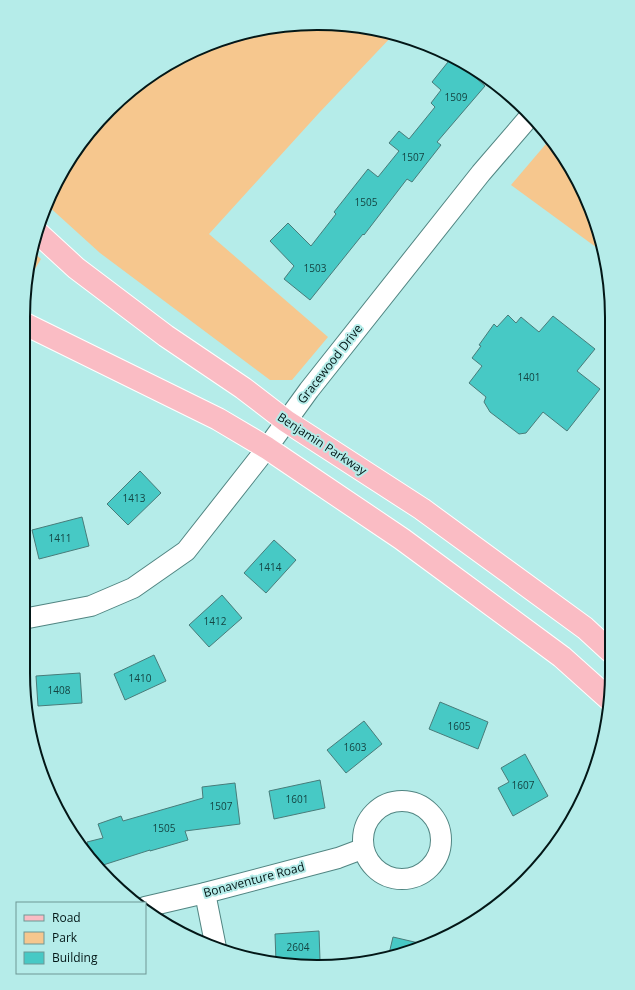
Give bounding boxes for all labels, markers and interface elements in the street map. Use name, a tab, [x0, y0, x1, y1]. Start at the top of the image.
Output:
house number: 1509	[445, 90, 468, 104]
house number: 1507	[402, 150, 425, 164]
house number: 1505	[355, 195, 378, 209]
house number: 1503	[304, 261, 327, 275]
street label: Gracewood Drive	[293, 320, 366, 407]
house number: 1401	[518, 370, 540, 384]
street label: Benjamin Parkway	[274, 408, 371, 479]
house number: 1413	[123, 491, 146, 505]
house number: 1411	[49, 531, 71, 545]
house number: 1414	[259, 560, 282, 574]
house number: 1412	[204, 614, 227, 628]
house number: 1410	[129, 671, 152, 685]
house number: 1408	[48, 683, 71, 697]
house number: 1605	[448, 719, 471, 733]
house number: 1603	[344, 740, 367, 754]
house number: 1607	[512, 778, 535, 792]
house number: 1601	[286, 792, 308, 806]
house number: 1507	[210, 799, 233, 813]
house number: 1505	[153, 821, 176, 835]
street label: Bonaventure Road	[201, 858, 306, 901]
legend	[16, 902, 146, 974]
text: Road	[52, 909, 81, 926]
text: Park	[52, 929, 78, 946]
house number: 2604	[287, 940, 310, 954]
text: Building	[52, 949, 98, 966]

